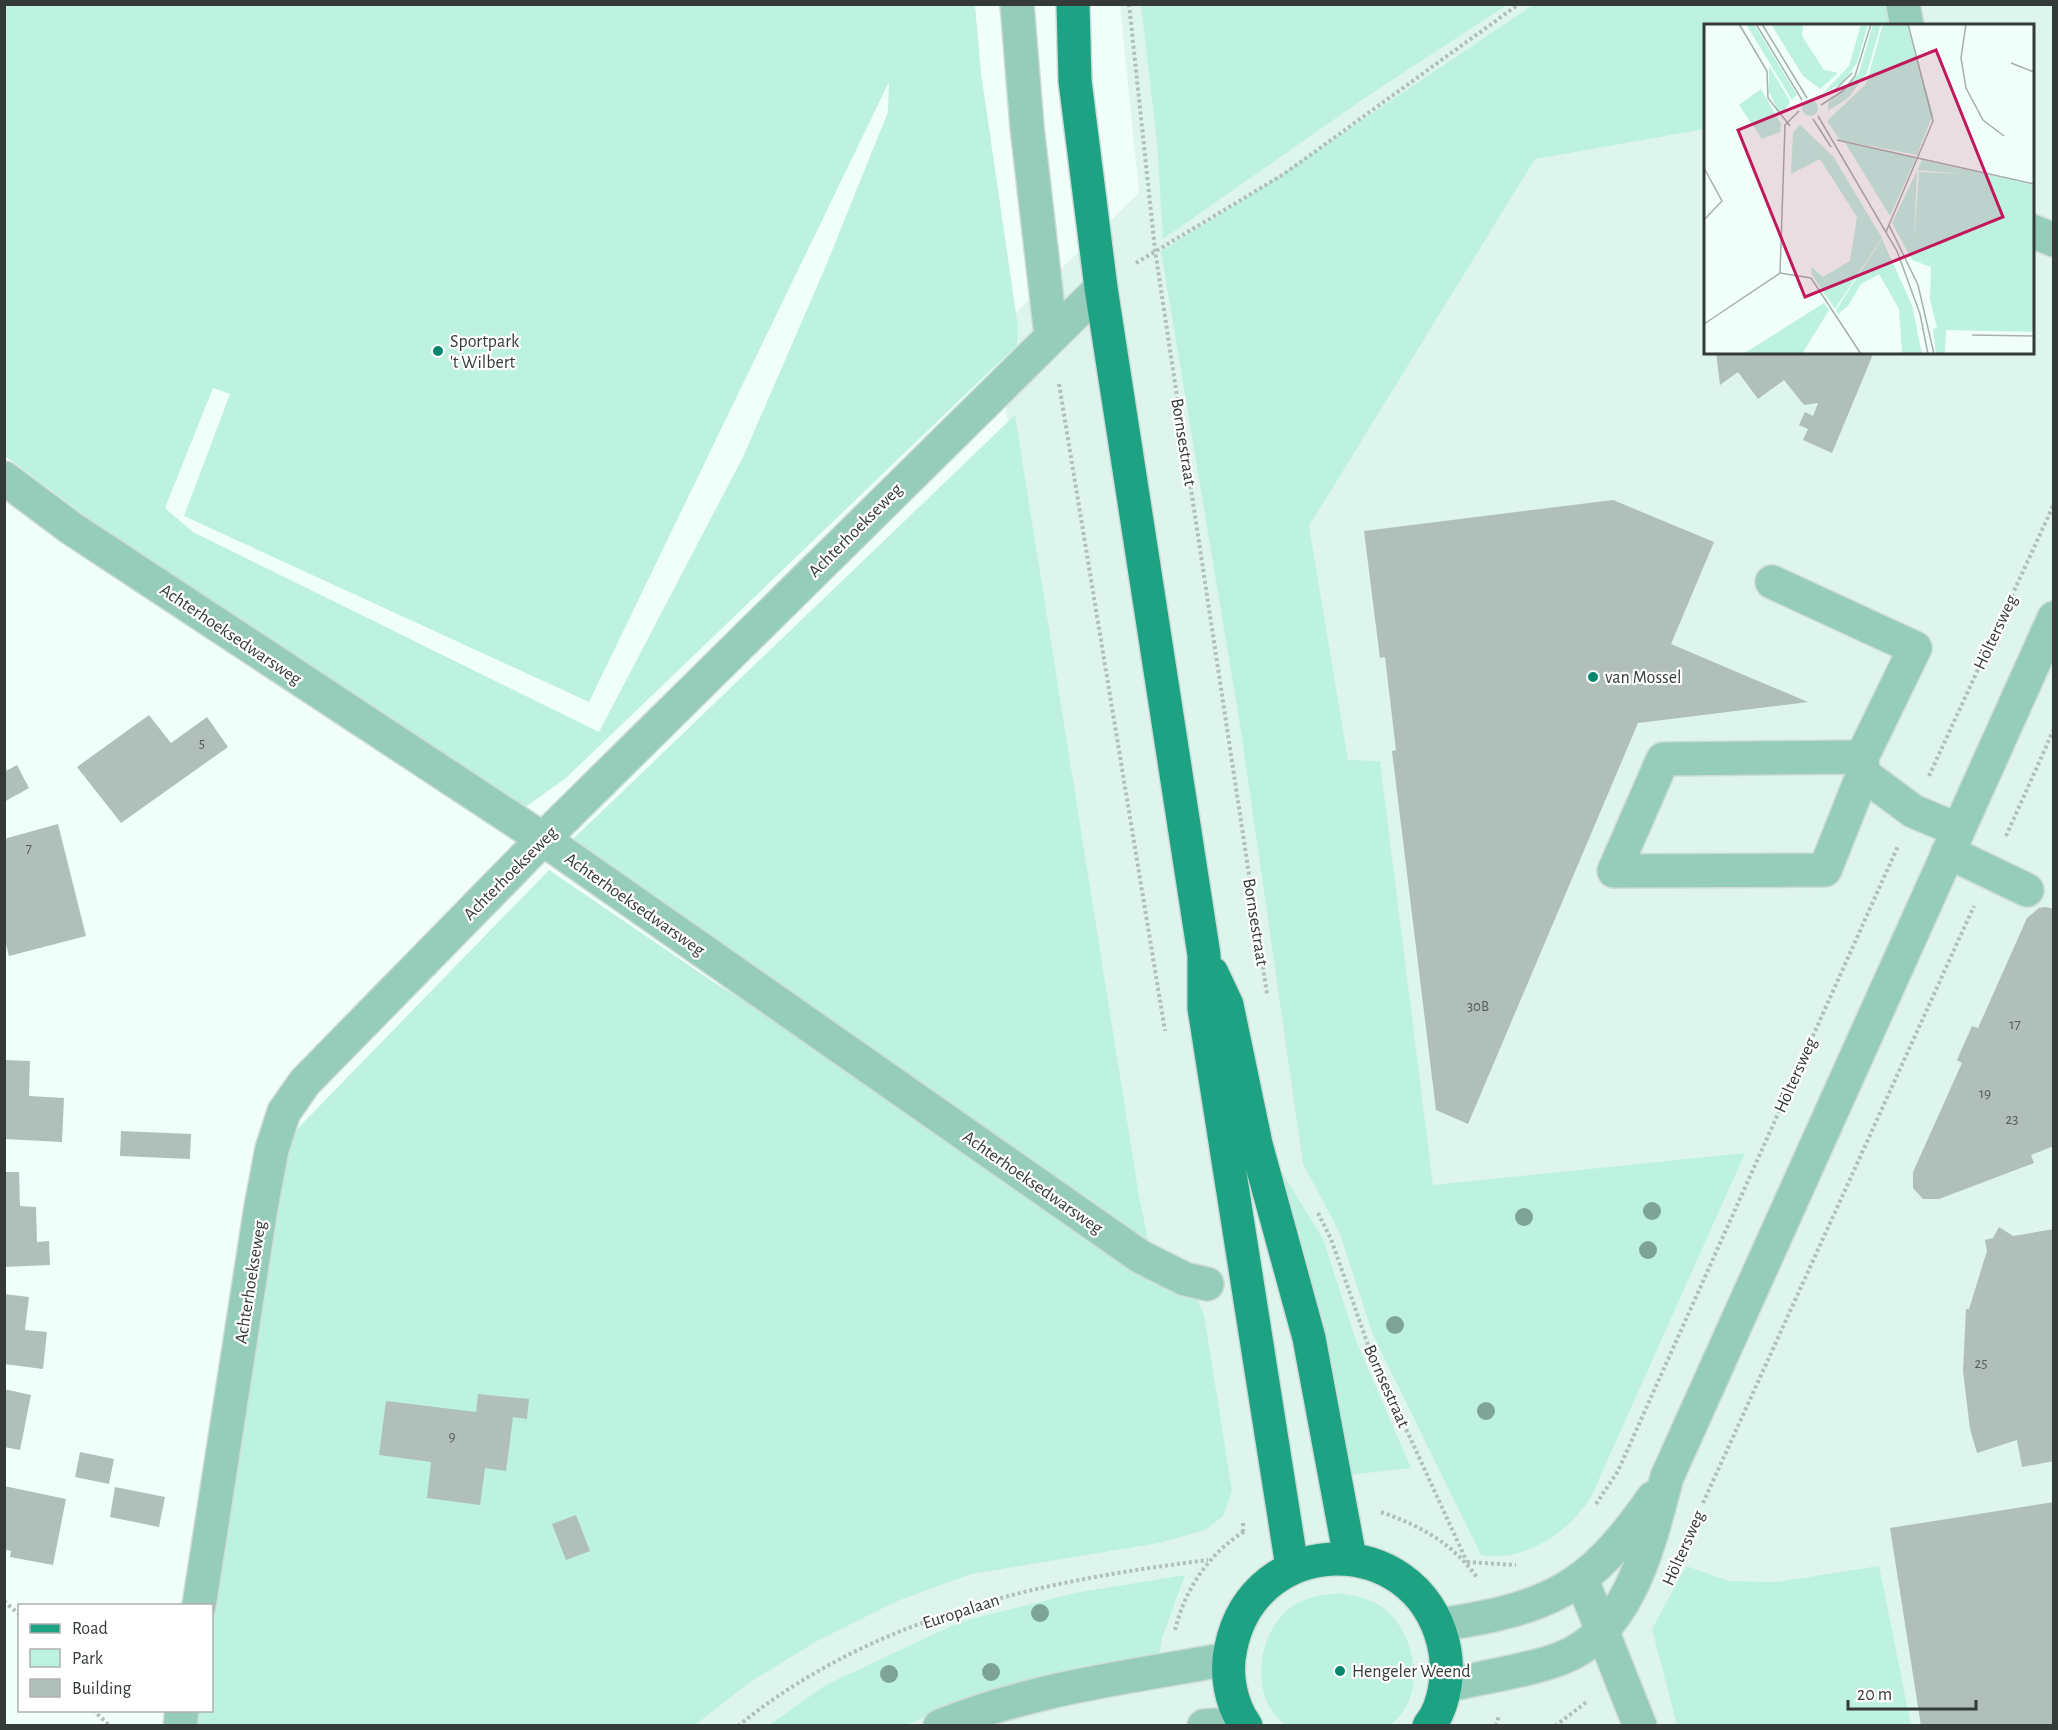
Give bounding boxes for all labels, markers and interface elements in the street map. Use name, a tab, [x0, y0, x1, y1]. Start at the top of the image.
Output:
inset map	[1704, 24, 2034, 354]
place label: Sportpark 't Wilbert	[450, 333, 520, 372]
marker: Sportpark 't Wilbert	[431, 344, 445, 358]
street label: Bornsestraat	[1167, 397, 1199, 488]
street label: Achterhoekseweg	[805, 480, 906, 581]
street label: Achterhoeksedwarsweg	[157, 581, 305, 689]
street label: Höltersweg	[1971, 592, 2021, 673]
place label: van Mossel	[1605, 669, 1681, 687]
marker: van Mossel	[1586, 670, 1600, 684]
house number: 5	[199, 736, 205, 751]
street label: Achterhoekseweg	[460, 823, 561, 924]
house number: 7	[26, 841, 32, 856]
street label: Achterhoeksedwarsweg	[561, 850, 708, 960]
street label: Bornsestraat	[1239, 877, 1271, 968]
house number: 30B	[1467, 999, 1489, 1014]
house number: 17	[2009, 1017, 2021, 1032]
street label: Höltersweg	[1771, 1035, 1821, 1116]
house number: 19	[1979, 1086, 1991, 1101]
house number: 23	[2005, 1112, 2019, 1127]
street label: Achterhoeksedwarsweg	[959, 1128, 1106, 1238]
street label: Achterhoekseweg	[232, 1219, 270, 1345]
street label: Bornsestraat	[1360, 1342, 1412, 1431]
house number: 25	[1974, 1356, 1988, 1371]
house number: 9	[448, 1429, 456, 1444]
street label: Höltersweg	[1659, 1508, 1709, 1589]
street label: Europalaan	[921, 1591, 1002, 1633]
legend	[18, 1604, 213, 1712]
text: Road	[72, 1620, 108, 1638]
text: Park	[72, 1650, 104, 1668]
place label: Hengeler Weend	[1352, 1663, 1471, 1681]
marker: Hengeler Weend	[1333, 1664, 1347, 1678]
scale bar	[1848, 1673, 1976, 1711]
text: Building	[72, 1680, 132, 1698]
text: 20 m	[1857, 1686, 1892, 1704]

